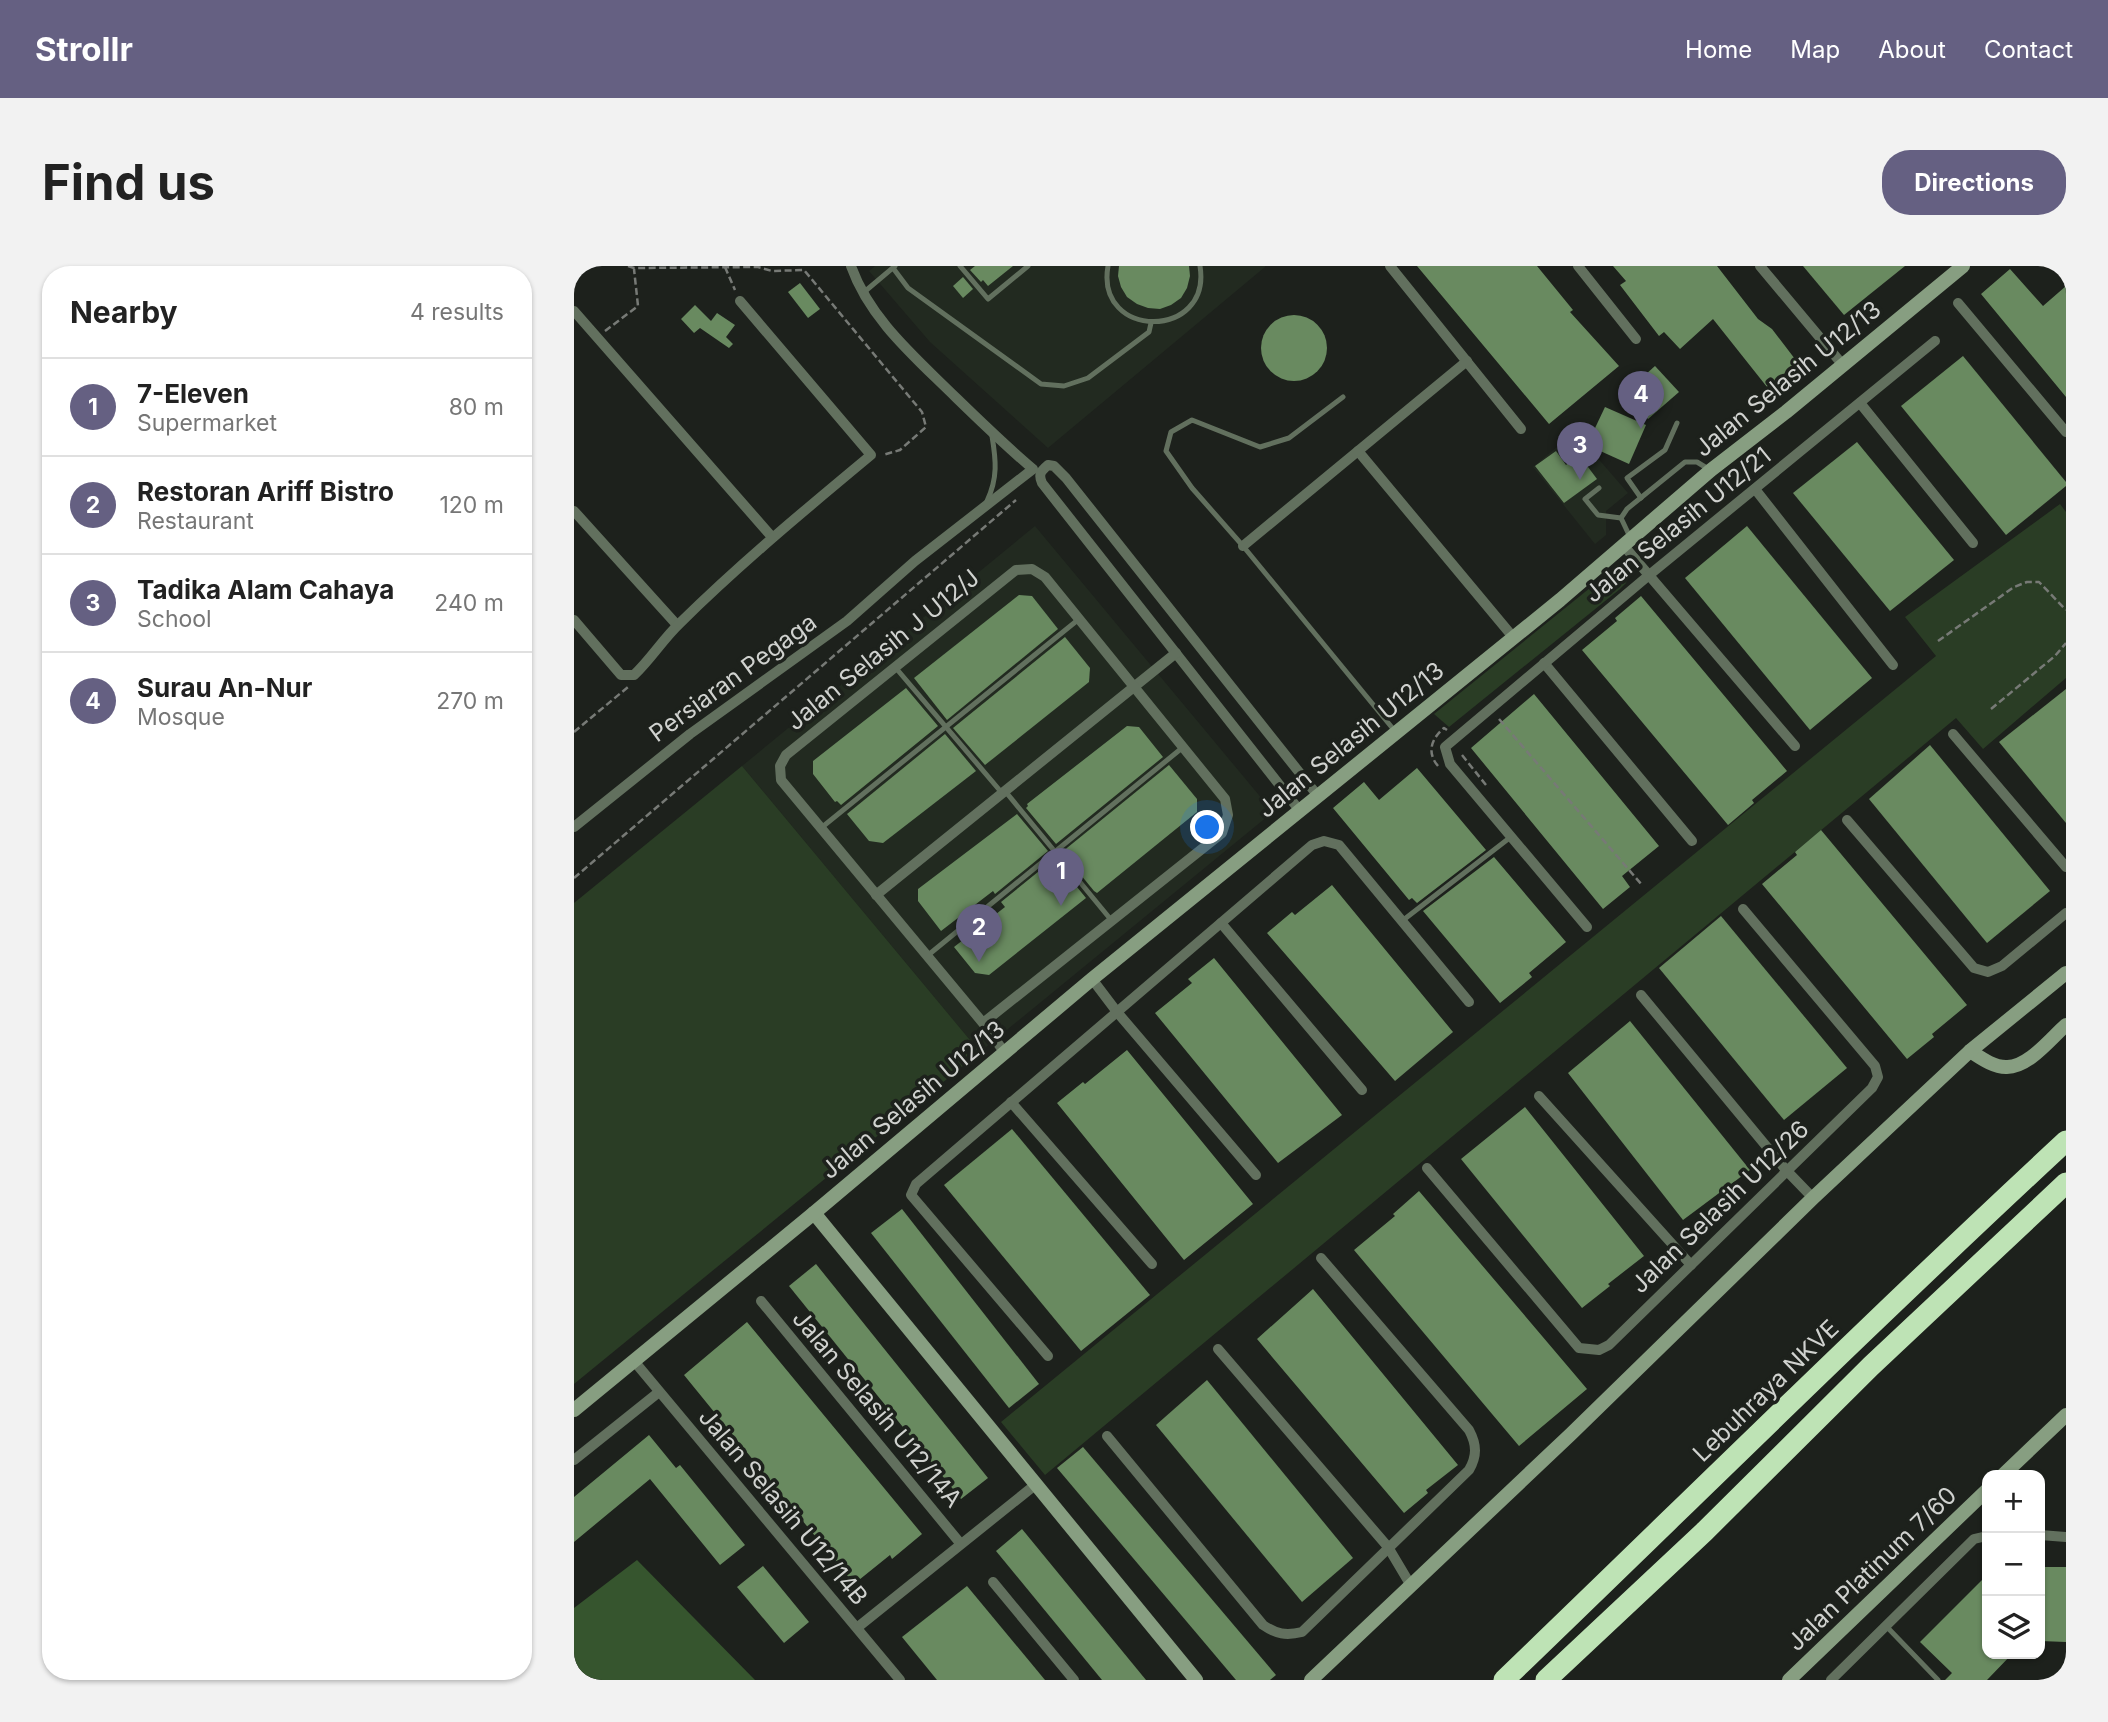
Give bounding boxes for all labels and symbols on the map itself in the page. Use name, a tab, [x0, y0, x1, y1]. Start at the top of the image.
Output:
street label: Jalan Selasih U12/13	[1689, 295, 1887, 463]
pin: 4	[1618, 371, 1664, 429]
pin: 3	[1557, 422, 1603, 480]
street label: Jalan Selasih U12/21	[1579, 441, 1776, 609]
street label: Jalan Selasih J U12/J	[781, 563, 985, 736]
street label: Persiaran Pegaga	[644, 607, 822, 748]
street label: Jalan Selasih U12/13	[1252, 656, 1450, 824]
your location	[1190, 810, 1224, 844]
pin: 1	[1038, 848, 1084, 906]
pin: 2	[956, 904, 1002, 962]
street label: Jalan Selasih U12/13	[815, 1014, 1010, 1185]
street label: Jalan Selasih U12/26	[1625, 1114, 1815, 1299]
street label: Jalan Selasih U12/14A	[786, 1304, 968, 1513]
street label: Lebuhraya NKVE	[1687, 1314, 1845, 1468]
street label: Jalan Selasih U12/14B	[693, 1403, 874, 1611]
street label: Jalan Platinum 7/60	[1781, 1480, 1962, 1657]

